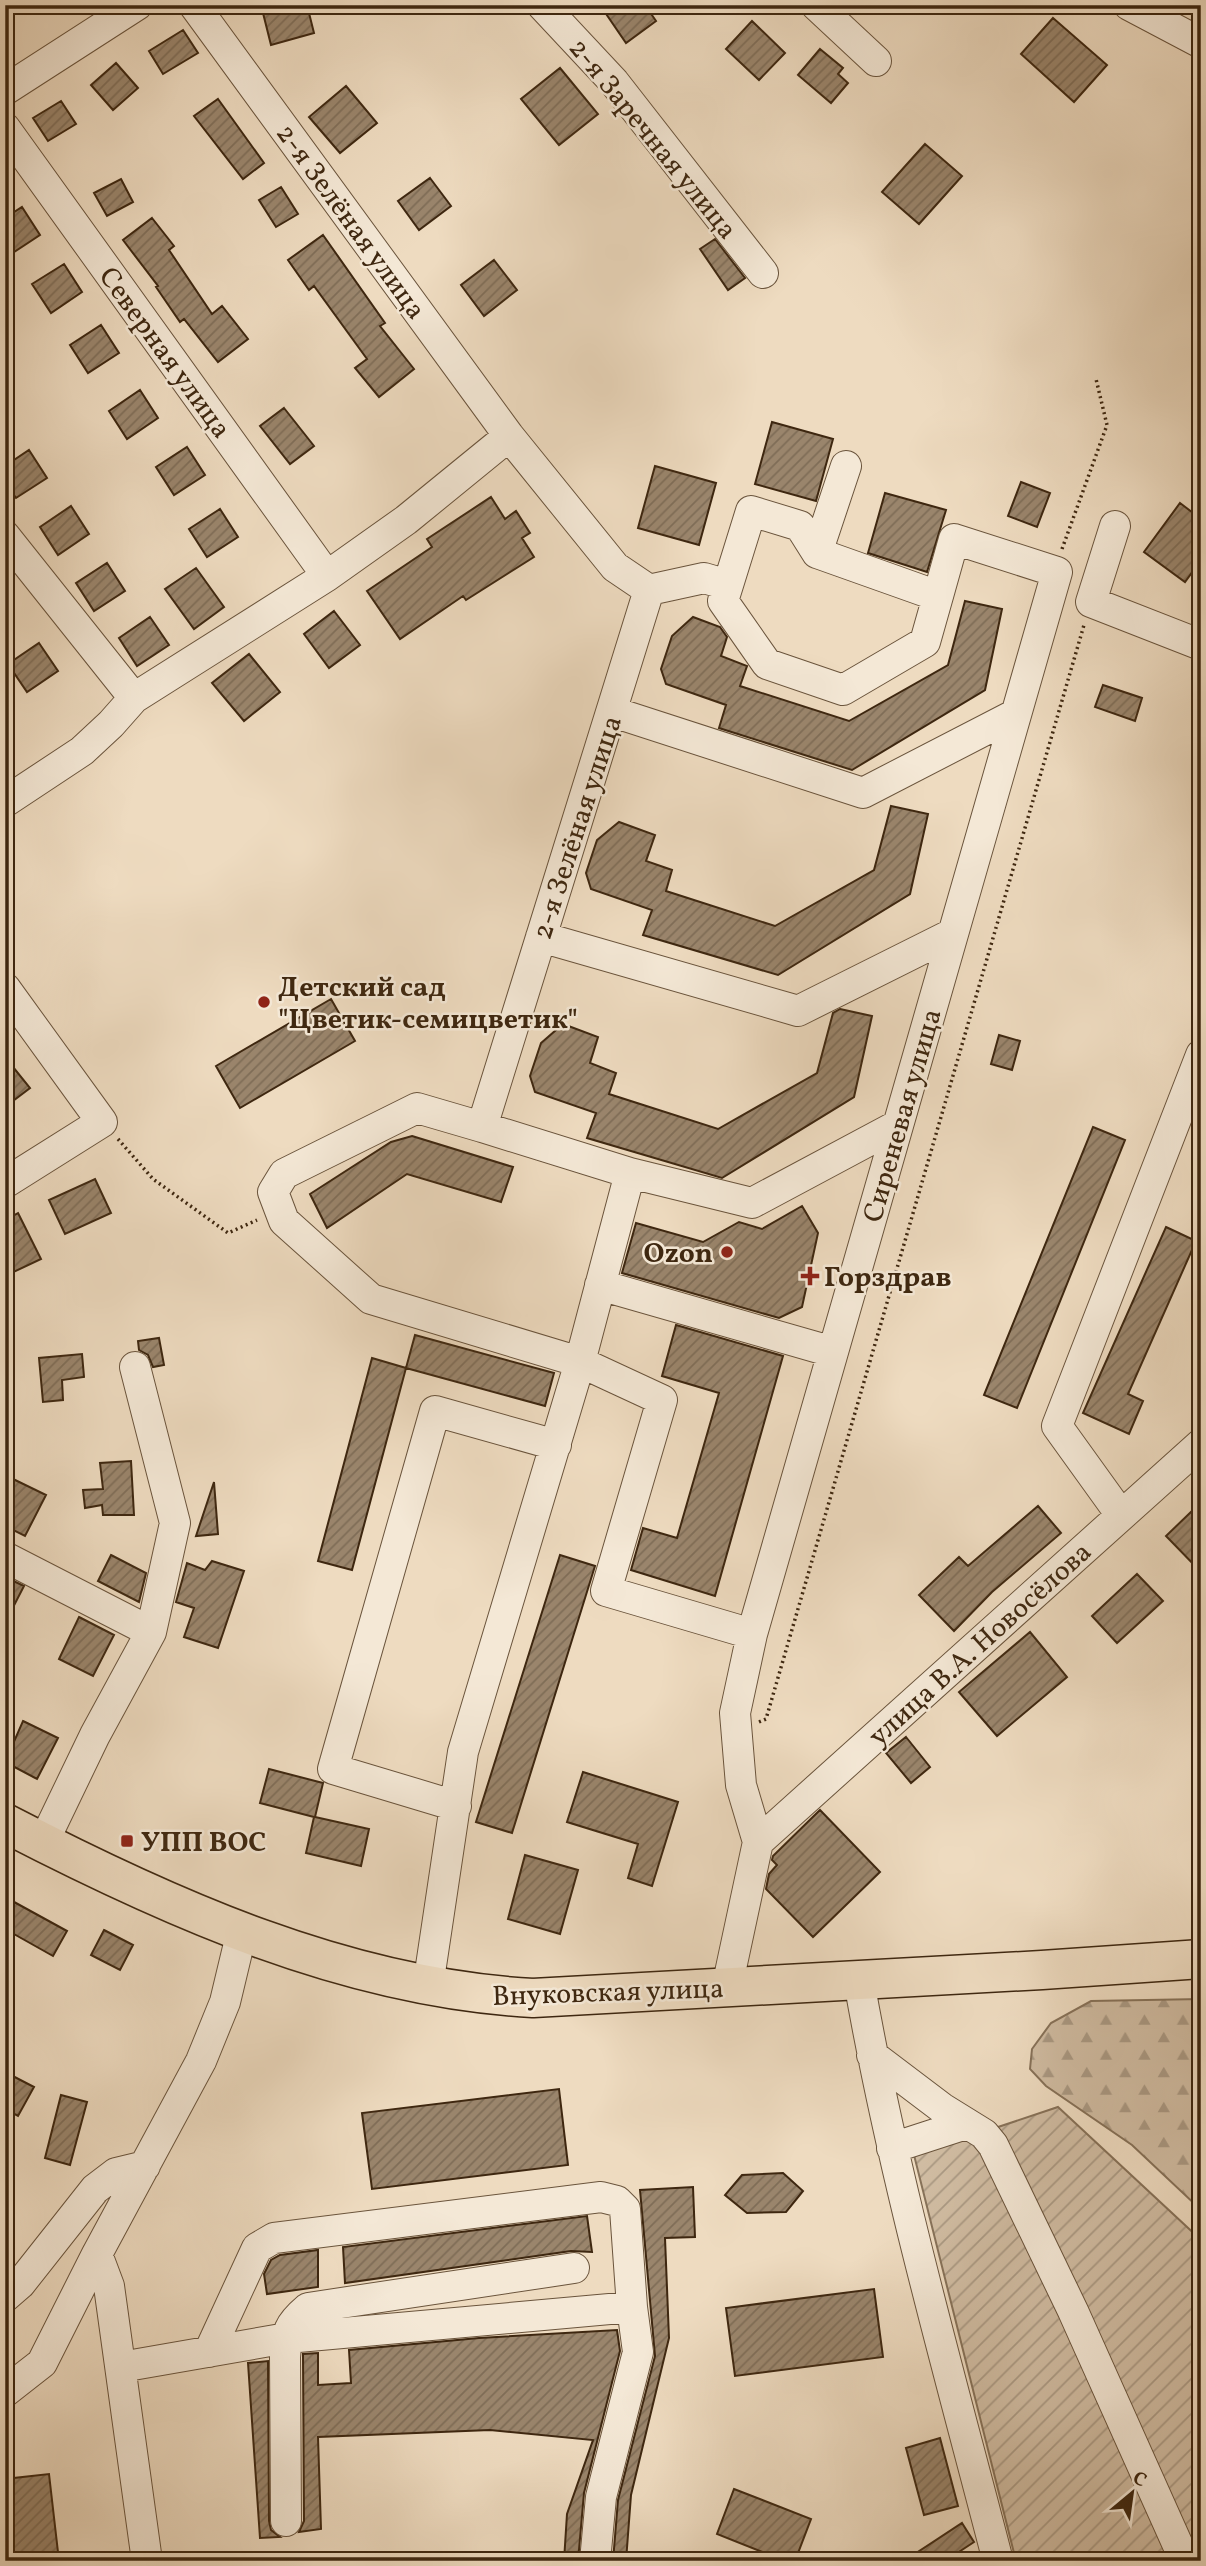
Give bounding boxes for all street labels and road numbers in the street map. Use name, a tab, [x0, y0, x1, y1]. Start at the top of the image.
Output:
street label: 2-я Заречная улица	[559, 31, 745, 248]
street label: 2-я Зелёная улица	[266, 117, 434, 328]
street label: Северная улица	[88, 260, 240, 447]
street label: 2-я Зелёная улица	[524, 711, 633, 945]
street label: Сиреневая улица	[854, 1004, 953, 1227]
street label: улица В.А. Новосёлова	[860, 1534, 1101, 1756]
street label: Внуковская улица	[492, 1970, 725, 2017]

